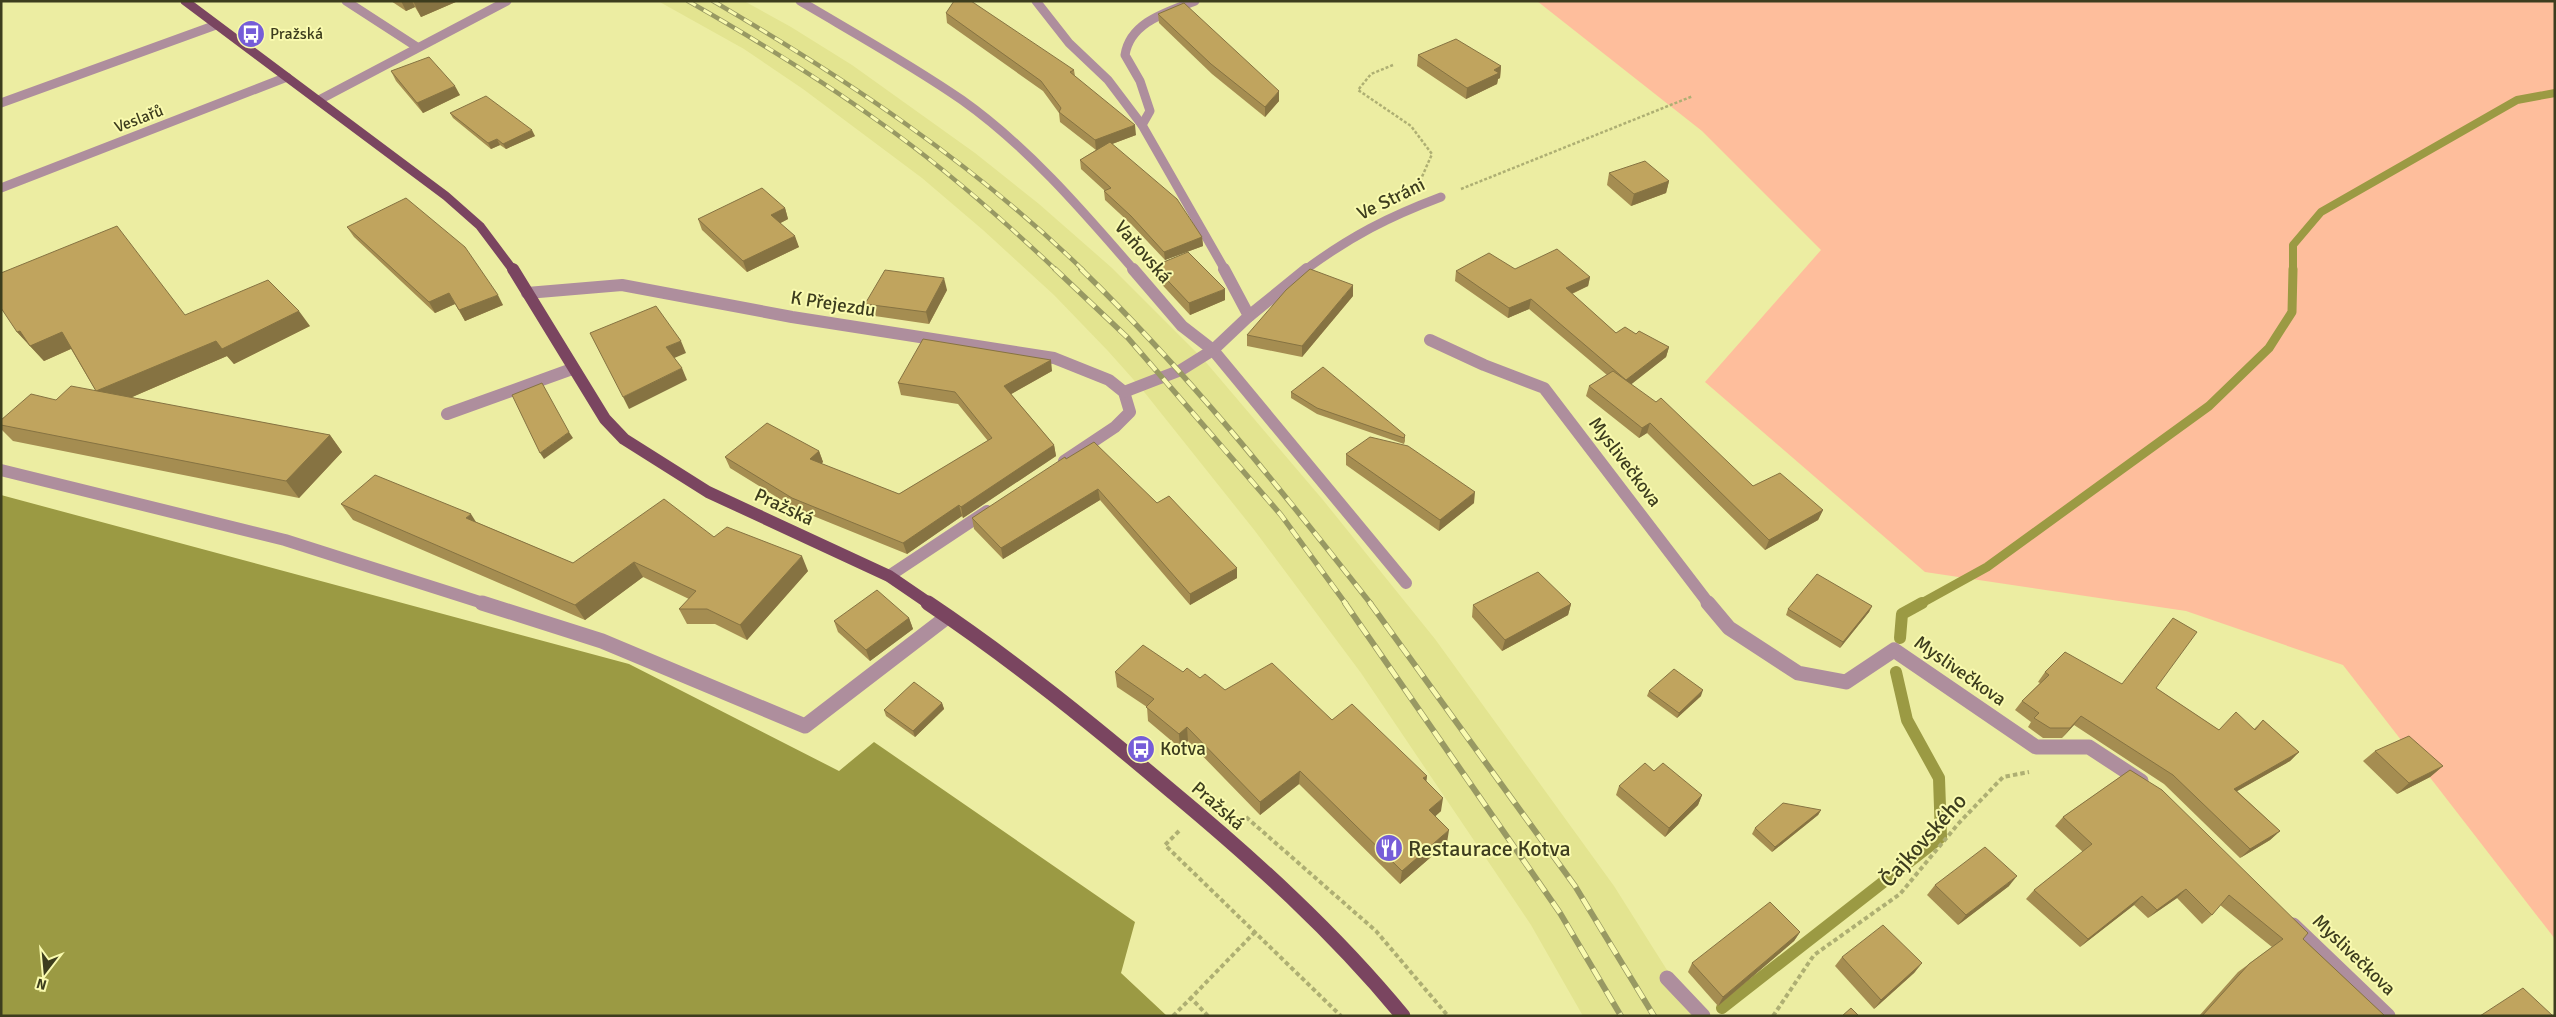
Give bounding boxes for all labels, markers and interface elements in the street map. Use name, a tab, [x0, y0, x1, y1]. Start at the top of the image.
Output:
bus stop icon: Pražská	[236, 19, 266, 49]
place label: Pražská	[270, 24, 323, 44]
street label: Veslařů	[112, 101, 166, 137]
street label: Ve Stráni	[1353, 172, 1429, 226]
street label: Vaňovská	[1109, 215, 1177, 289]
street label: K Přejezdu	[789, 285, 877, 323]
street label: Myslivečkova	[1583, 412, 1667, 512]
street label: Pražská	[750, 483, 818, 531]
street label: Myslivečkova	[1909, 630, 2011, 712]
bus stop icon: Kotva	[1126, 734, 1156, 764]
place label: Kotva	[1160, 737, 1206, 761]
street label: Pražská	[1186, 776, 1250, 836]
street label: Čajkovského	[1874, 788, 1972, 892]
restaurant icon: Restaurace Kotva	[1374, 833, 1404, 863]
place label: Restaurace Kotva	[1408, 835, 1571, 862]
street label: Myslivečkova	[2307, 909, 2401, 1001]
north arrow	[20, 947, 70, 997]
text: N	[35, 975, 49, 994]

